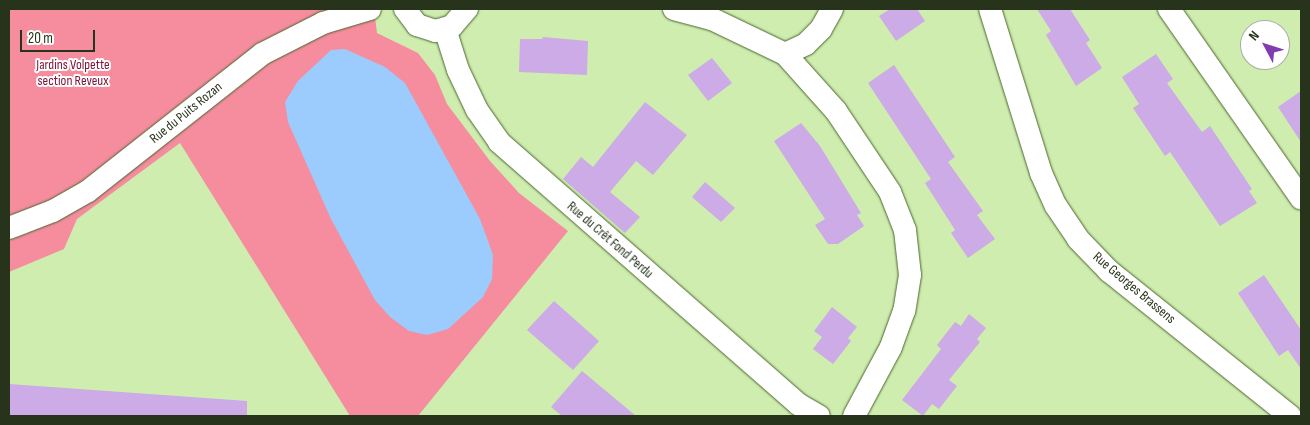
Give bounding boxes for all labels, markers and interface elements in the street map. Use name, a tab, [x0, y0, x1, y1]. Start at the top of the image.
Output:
scale bar	[22, 20, 98, 52]
north arrow	[1240, 20, 1290, 70]
text: N	[1245, 27, 1263, 44]
text: 20 m	[28, 29, 53, 48]
park label: Jardins Volpette section Reveux	[36, 57, 110, 90]
street label: Rue du Puits Rozan	[146, 79, 226, 147]
street label: Rue du Crêt Fond Perdu	[563, 198, 657, 282]
street label: Rue Georges Brassens	[1089, 249, 1179, 327]

